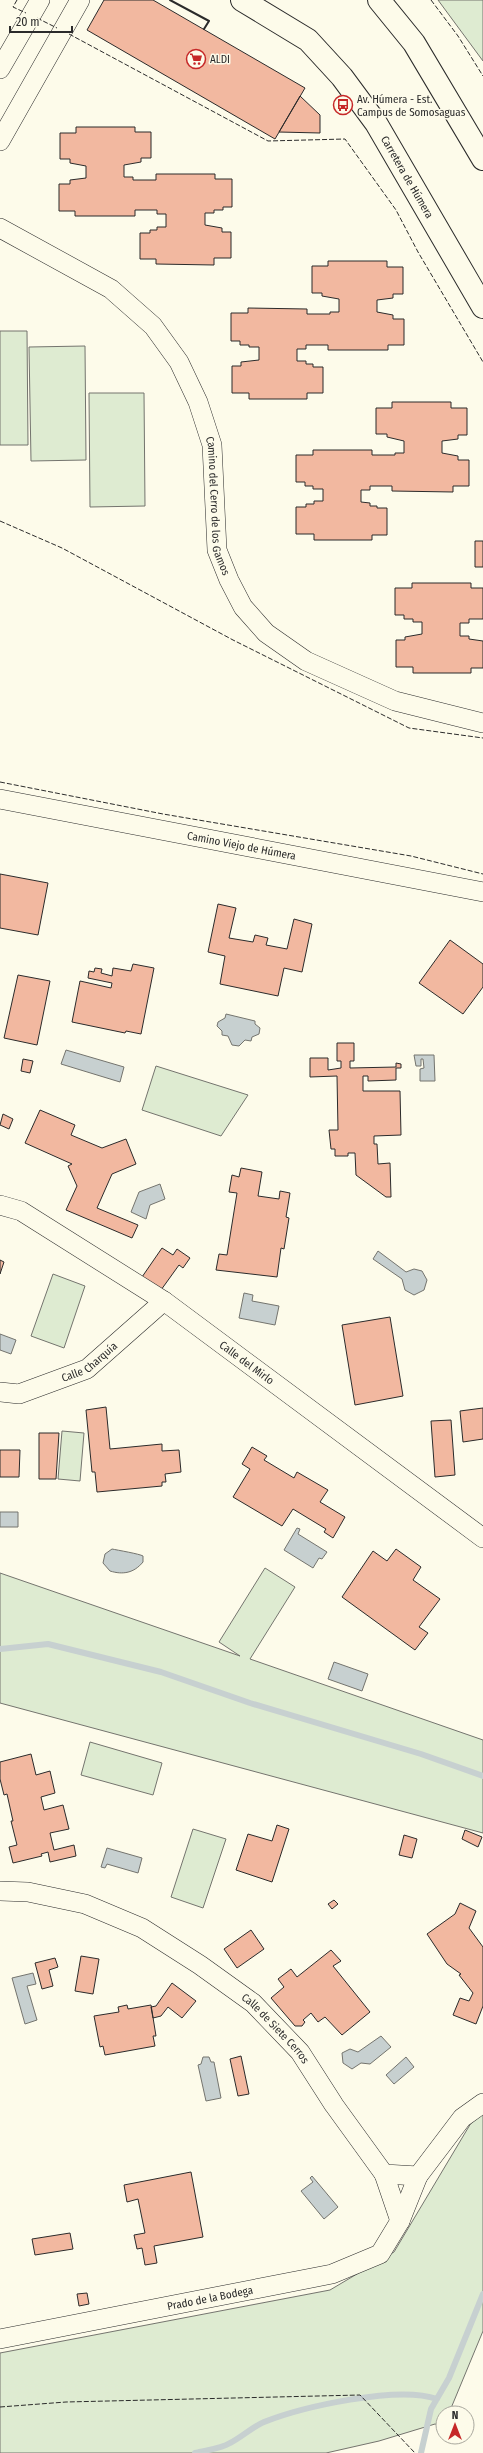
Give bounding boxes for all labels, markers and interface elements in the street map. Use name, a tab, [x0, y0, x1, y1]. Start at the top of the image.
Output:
scale bar	[10, 8, 72, 34]
text: 20 m	[16, 15, 40, 29]
supermarket icon: ALDI	[185, 48, 207, 70]
place label: ALDI	[210, 53, 230, 66]
place label: Av. Húmera - Est. Campus de Somosaguas	[357, 93, 466, 119]
bus stop icon: Av. Húmera - Est. Campus de Somosaguas	[332, 94, 354, 116]
street label: Carretera de Húmera	[378, 134, 436, 221]
street label: Camino del Cerro de los Gamos	[203, 435, 233, 577]
street label: Camino Viejo de Húmera	[186, 829, 297, 863]
street label: Calle del Mirlo	[217, 1338, 276, 1388]
street label: Calle Charquía	[60, 1340, 120, 1385]
street label: Calle de Siete Cerros	[239, 1991, 312, 2066]
street label: Prado de la Bodega	[166, 2284, 254, 2313]
north arrow	[435, 2405, 475, 2445]
text: N	[452, 2409, 458, 2422]

